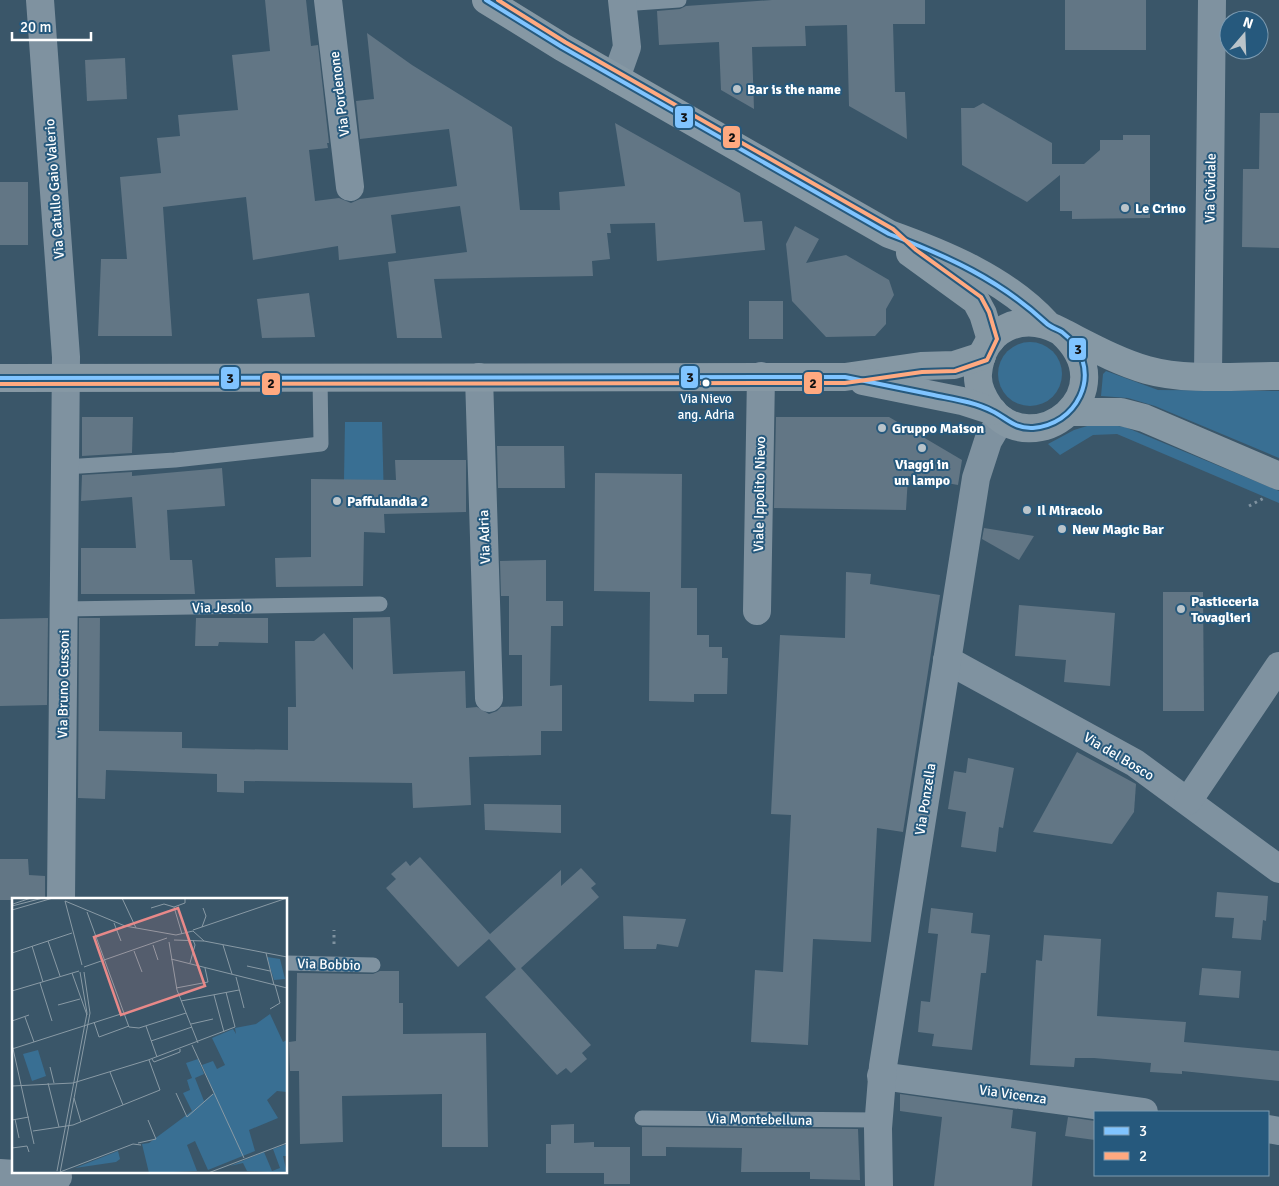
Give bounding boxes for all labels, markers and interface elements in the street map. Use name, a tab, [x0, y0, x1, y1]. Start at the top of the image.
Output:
scale bar	[12, 10, 91, 42]
north arrow	[1219, 10, 1269, 60]
text: N	[1241, 14, 1255, 33]
text: 20 m	[20, 18, 51, 36]
street label: Via Pordenone	[326, 50, 353, 138]
place label: Bar is the name	[747, 81, 841, 98]
marker: Bar is the name	[731, 83, 743, 95]
line badge: 3	[674, 105, 694, 129]
text: 3	[680, 109, 688, 126]
street label: Via Catullo Gaio Valerio	[41, 118, 68, 260]
line badge: 2	[722, 125, 741, 149]
text: 2	[728, 129, 736, 146]
street label: Via Cividale	[1201, 153, 1220, 223]
place label: Le Crino	[1135, 200, 1186, 217]
marker: Le Crino	[1119, 202, 1131, 214]
line badge: 3	[1068, 337, 1087, 361]
text: 3	[1074, 341, 1082, 358]
line badge: 3	[680, 365, 699, 389]
line badge: 3	[220, 366, 240, 390]
text: 3	[686, 369, 694, 386]
text: 3	[226, 370, 234, 387]
line badge: 2	[803, 371, 823, 395]
line badge: 2	[261, 372, 281, 396]
text: 2	[267, 375, 275, 392]
text: 2	[809, 375, 817, 392]
marker: Via Nievo ang. Adria	[701, 378, 711, 388]
place label: Via Nievo ang. Adria	[678, 391, 734, 423]
place label: Gruppo Maison	[892, 420, 984, 437]
marker: Gruppo Maison	[876, 422, 888, 434]
street label: Viale Ippolito Nievo	[750, 436, 769, 552]
marker: Viaggi in un lampo	[916, 442, 928, 454]
place label: Viaggi in un lampo	[894, 456, 950, 489]
place label: Paffulandia 2	[347, 493, 428, 510]
marker: Paffulandia 2	[331, 495, 343, 507]
place label: Il Miracolo	[1037, 502, 1103, 519]
marker: Il Miracolo	[1021, 504, 1033, 516]
street label: Via Adria	[475, 510, 494, 564]
place label: New Magic Bar	[1072, 521, 1164, 538]
marker: New Magic Bar	[1056, 523, 1068, 535]
place label: Pasticceria Tovaglieri	[1191, 593, 1259, 626]
street label: Via Jesolo	[192, 598, 252, 617]
marker: Pasticceria Tovaglieri	[1175, 603, 1187, 615]
street label: Via Bruno Gussoni	[54, 630, 73, 739]
street label: Via del Bosco	[1080, 729, 1157, 784]
street label: Via Ponzella	[911, 762, 940, 836]
inset map	[12, 898, 288, 1174]
street label: Via Bobbio	[297, 955, 361, 974]
street label: Via Vicenza	[978, 1081, 1048, 1108]
street label: Via Montebelluna	[707, 1110, 812, 1129]
legend	[1094, 1111, 1269, 1176]
text: 3	[1139, 1122, 1147, 1140]
text: 2	[1139, 1147, 1147, 1165]

